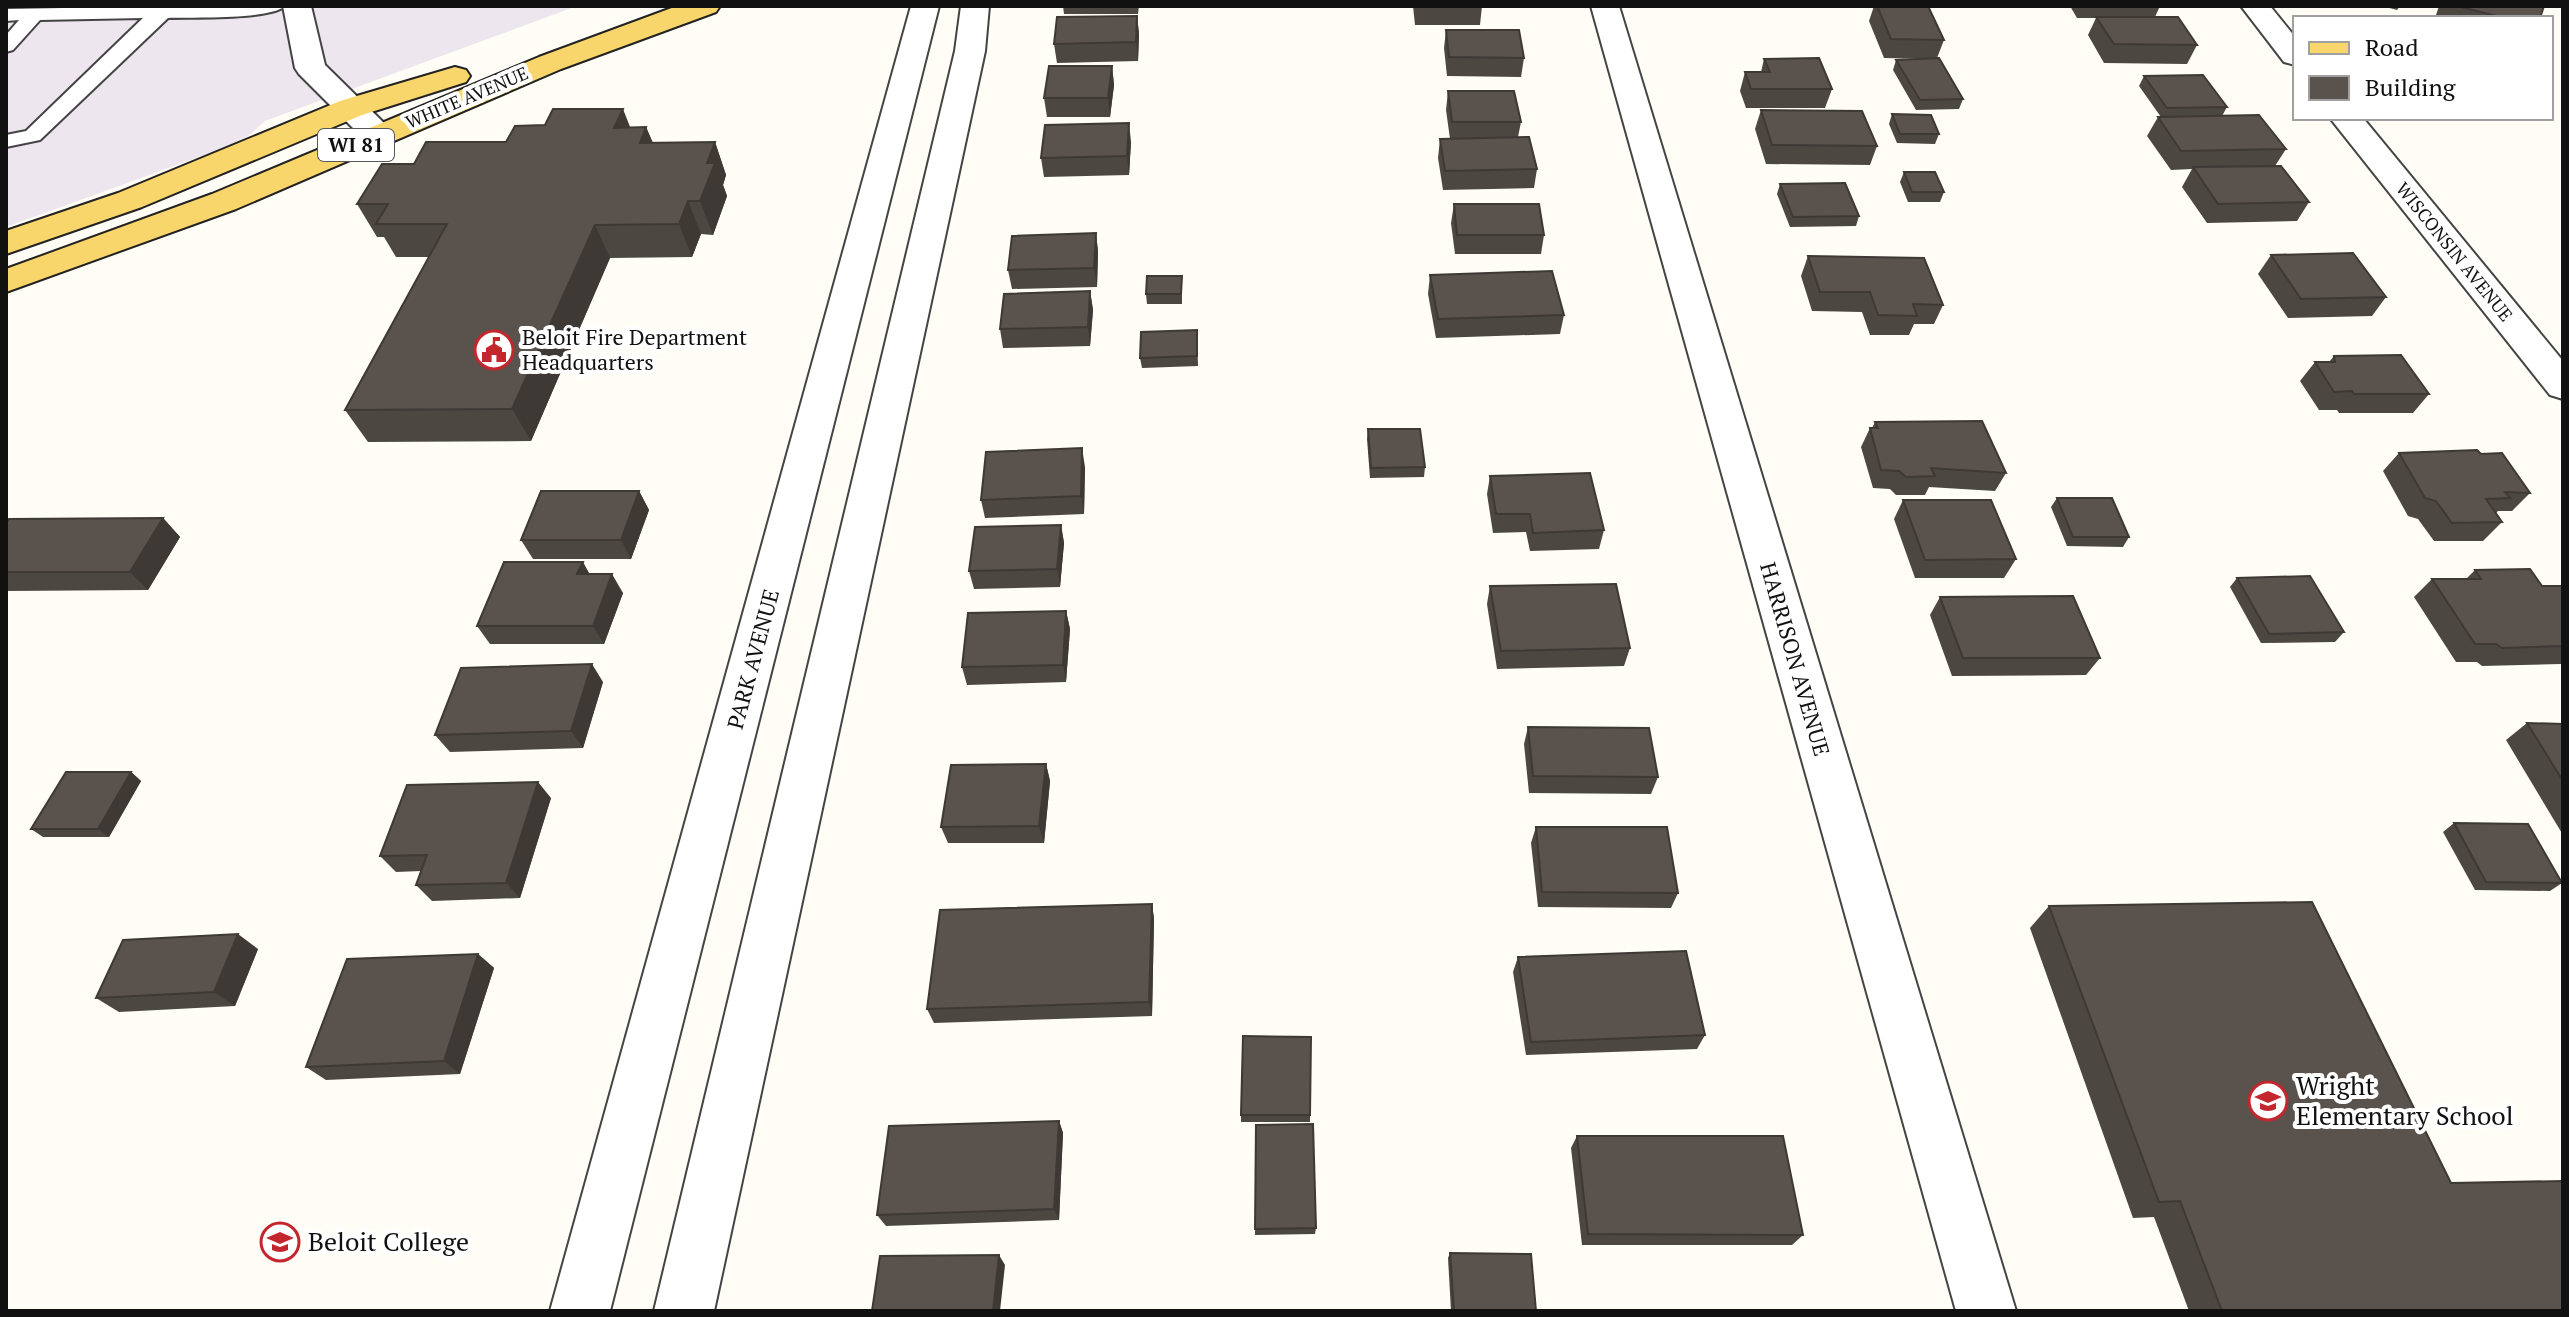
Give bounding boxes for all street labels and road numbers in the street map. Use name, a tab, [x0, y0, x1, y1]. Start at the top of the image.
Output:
street label: WHITE AVENUE	[402, 60, 532, 134]
road number: WI 81	[318, 129, 394, 161]
street label: WISCONSIN AVENUE	[2391, 177, 2518, 326]
street label: HARRISON AVENUE	[1754, 559, 1837, 759]
street label: PARK AVENUE	[720, 586, 785, 732]

